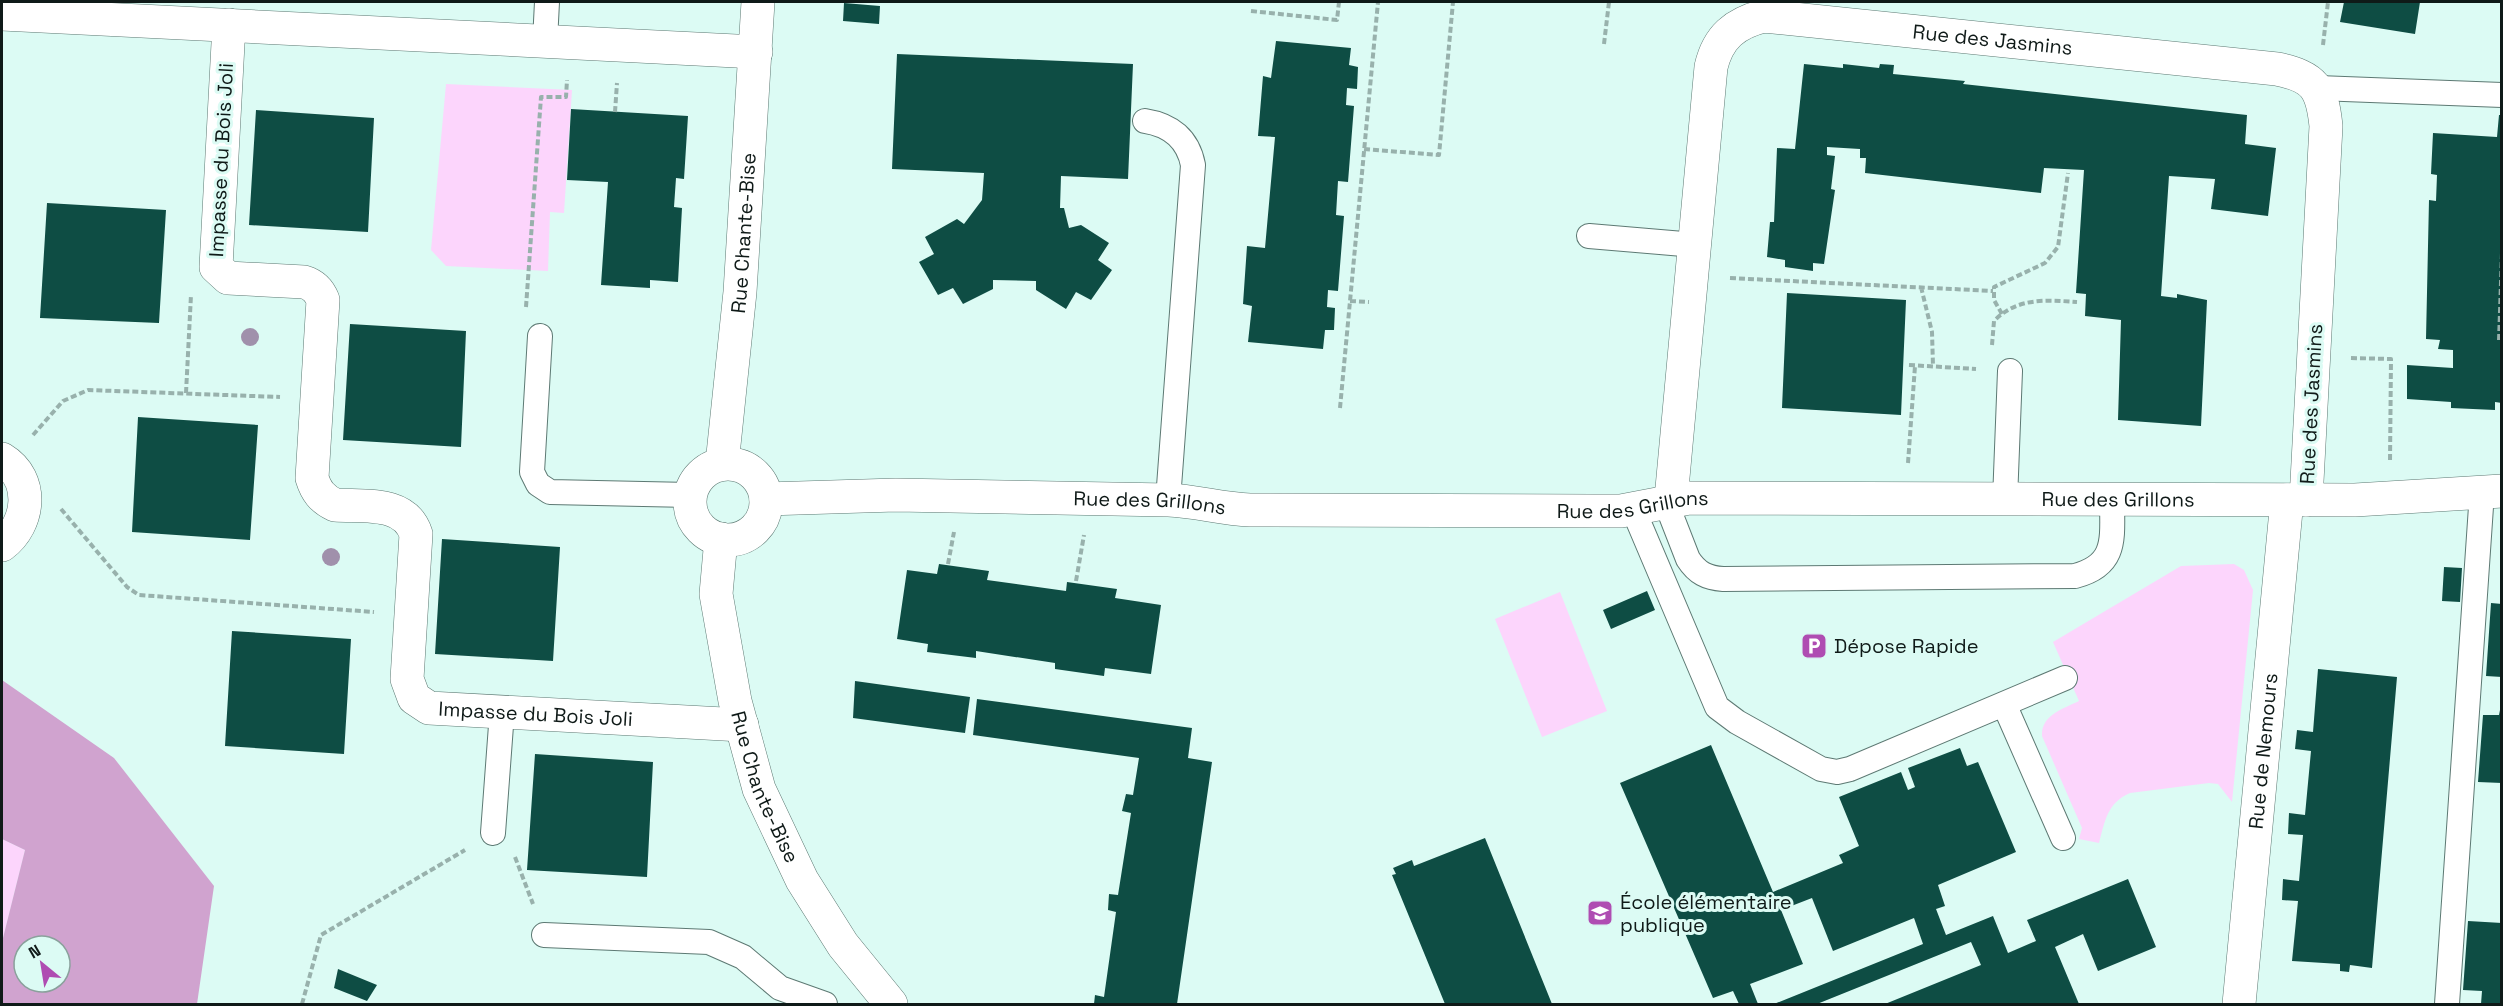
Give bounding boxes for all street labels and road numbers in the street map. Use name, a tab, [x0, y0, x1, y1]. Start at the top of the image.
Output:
street label: Rue des Jasmins	[1911, 18, 2074, 61]
street label: Impasse du Bois Joli	[203, 62, 239, 258]
street label: Rue Chante-Bise	[725, 152, 762, 315]
street label: Rue des Jasmins	[2294, 323, 2328, 485]
street label: Rue des Grillons	[1073, 485, 1228, 521]
street label: Rue des Grillons	[1557, 485, 1709, 524]
street label: Rue des Grillons	[2041, 486, 2195, 513]
street label: Rue de Nemours	[2243, 672, 2283, 830]
street label: Impasse du Bois Joli	[438, 696, 633, 732]
street label: Rue Chante-Bise	[725, 708, 805, 867]

